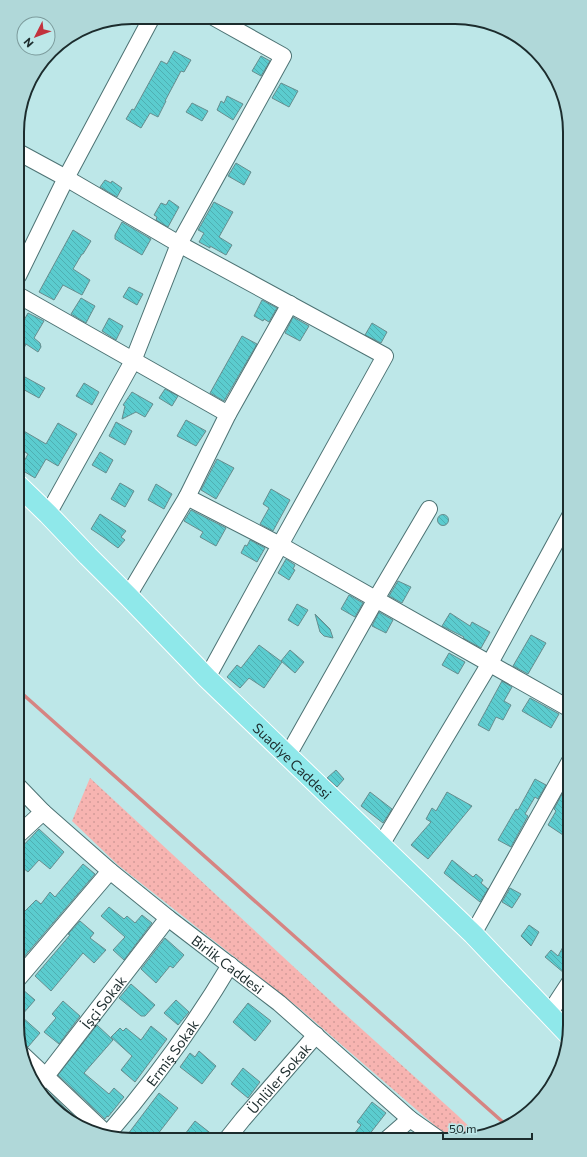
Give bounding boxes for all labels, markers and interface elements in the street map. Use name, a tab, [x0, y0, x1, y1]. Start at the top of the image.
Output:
north arrow	[16, 16, 56, 56]
text: N	[21, 36, 36, 50]
street label: Suadiye Caddesi	[250, 719, 335, 802]
street label: Birlik Caddesi	[189, 931, 267, 997]
street label: İşçi Sokak	[77, 972, 129, 1032]
street label: Ermiş Sokak	[142, 1016, 202, 1089]
street label: Ünlüler Sokak	[243, 1039, 314, 1117]
scale bar	[443, 1115, 532, 1141]
text: 50 m	[449, 1121, 477, 1135]

